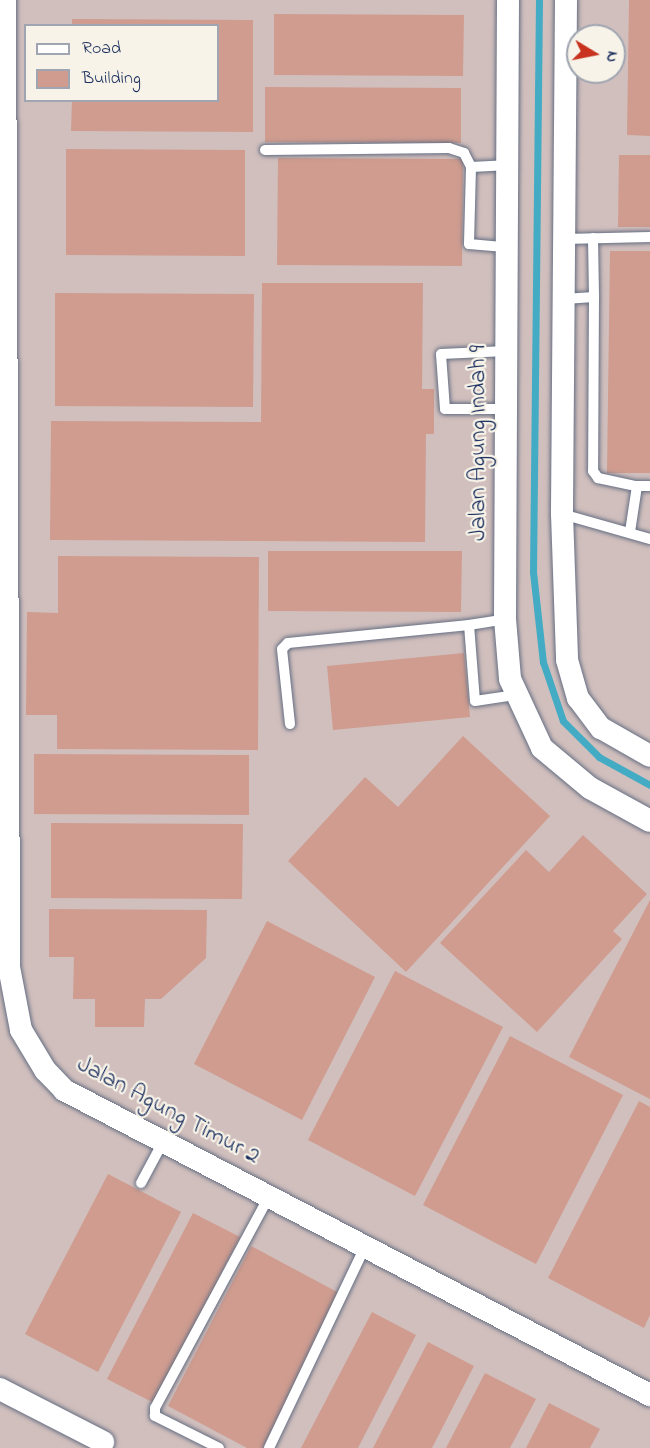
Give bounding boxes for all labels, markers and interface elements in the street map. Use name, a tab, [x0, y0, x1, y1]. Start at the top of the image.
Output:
legend	[24, 24, 219, 102]
north arrow	[566, 24, 626, 84]
text: Road	[82, 36, 121, 62]
text: N	[599, 49, 625, 64]
text: Building	[82, 66, 141, 92]
street label: Jalan Agung Indah 9	[465, 345, 493, 541]
street label: Jalan Agung Timur 2	[72, 1051, 264, 1171]

